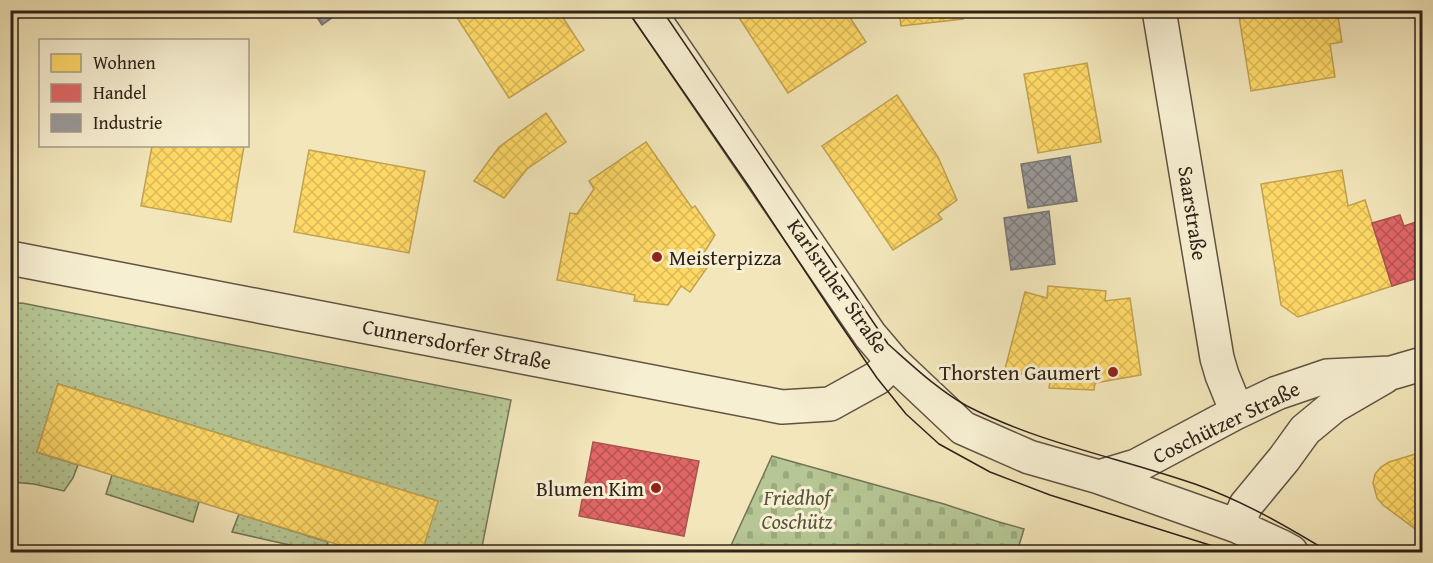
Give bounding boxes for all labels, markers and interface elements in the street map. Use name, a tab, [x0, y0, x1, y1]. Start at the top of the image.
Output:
legend	[39, 39, 249, 147]
text: Wohnen	[93, 49, 156, 76]
text: Handel	[93, 79, 147, 106]
text: Industrie	[93, 109, 162, 136]
street label: Saarstraße	[1170, 164, 1216, 263]
street label: Karlsruher Straße	[780, 212, 896, 360]
place label: Meisterpizza	[669, 242, 782, 273]
marker: Meisterpizza	[650, 250, 664, 264]
street label: Cunnersdorfer Straße	[360, 310, 554, 378]
place label: Thorsten Gaumert	[939, 357, 1102, 388]
marker: Thorsten Gaumert	[1106, 365, 1120, 379]
street label: Coschützer Straße	[1147, 373, 1305, 471]
place label: Blumen Kim	[536, 473, 644, 504]
marker: Blumen Kim	[649, 481, 663, 495]
park label: Friedhof Coschütz	[761, 482, 834, 537]

